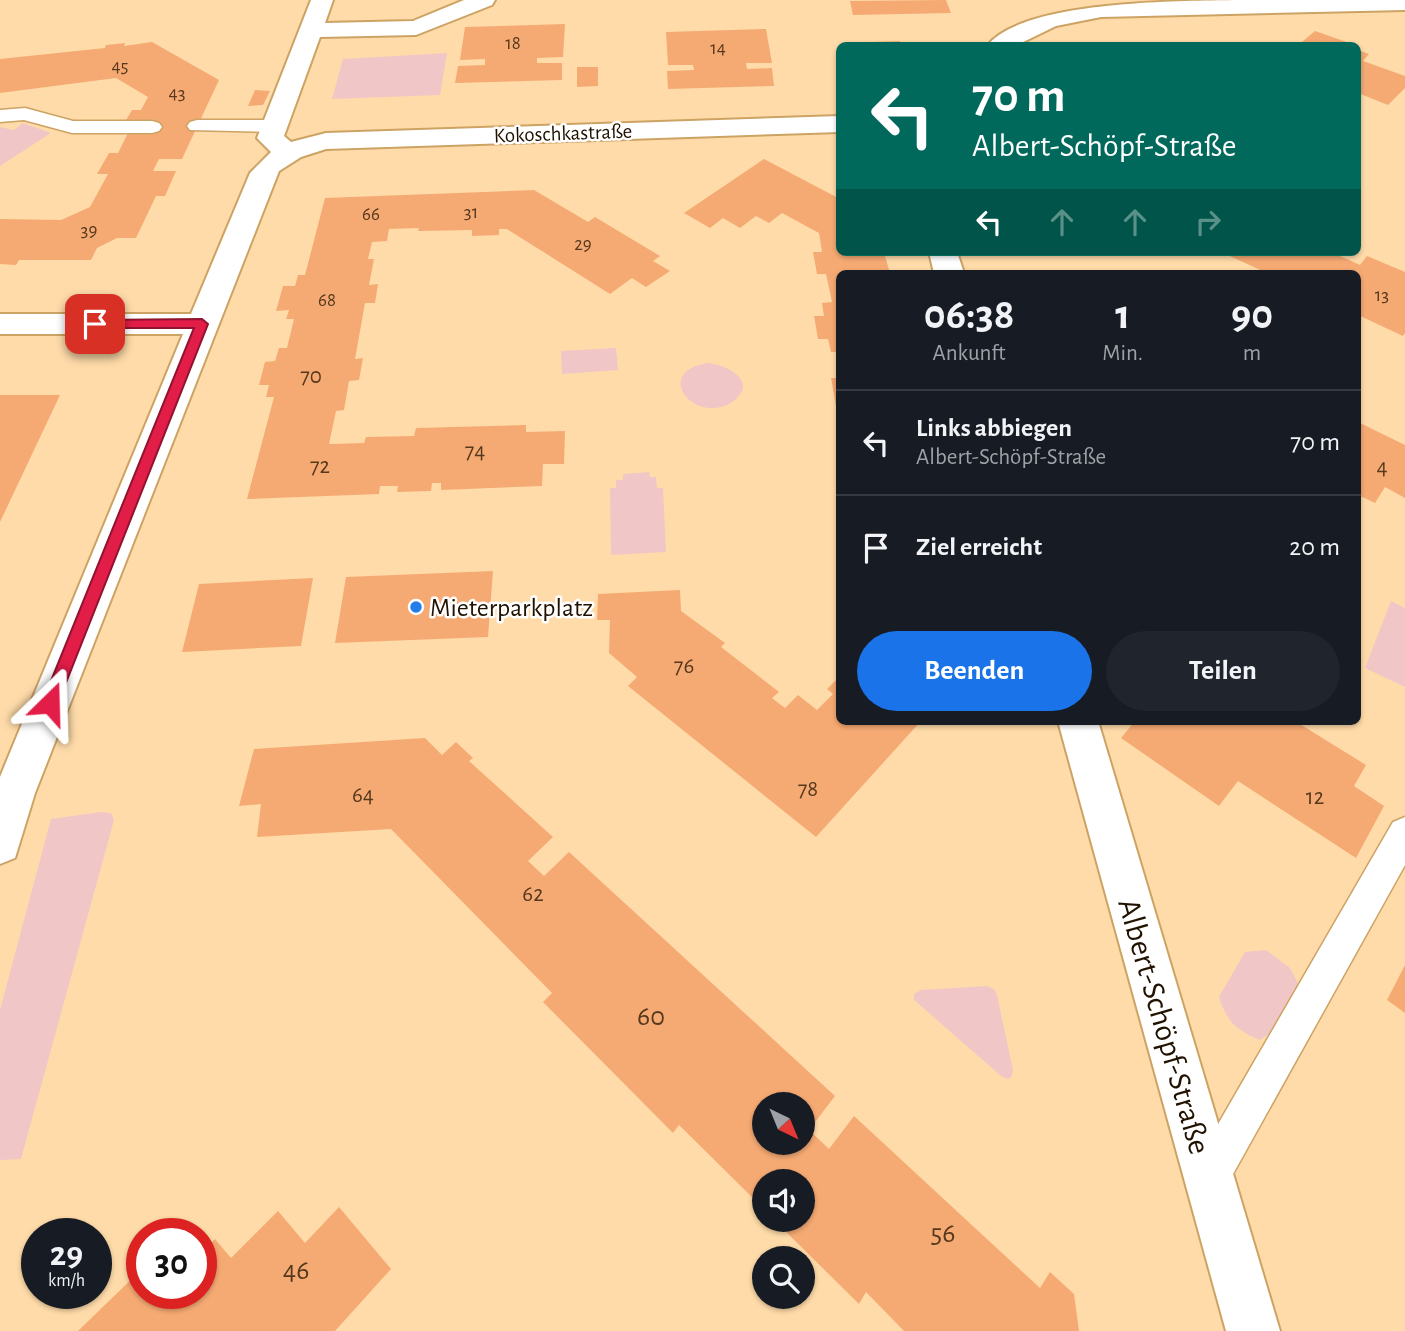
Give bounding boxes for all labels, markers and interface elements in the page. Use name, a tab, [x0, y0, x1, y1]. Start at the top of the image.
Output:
house number: 18	[505, 34, 521, 53]
house number: 14	[710, 39, 726, 58]
house number: 45	[111, 57, 129, 76]
icon: left	[857, 70, 948, 161]
text: 70 m	[972, 72, 1066, 121]
house number: 43	[169, 84, 185, 103]
street label: Kokoschkastraße	[493, 121, 633, 146]
text: Albert-Schöpf-Straße	[972, 130, 1236, 162]
house number: 31	[464, 203, 478, 222]
icon: left	[970, 203, 1008, 241]
icon: ahead	[1043, 203, 1081, 241]
icon: ahead	[1116, 203, 1154, 241]
icon: right	[1189, 203, 1227, 241]
house number: 66	[362, 205, 380, 224]
house number: 39	[81, 221, 97, 240]
house number: 29	[574, 235, 592, 254]
house number: 13	[1375, 286, 1389, 305]
house number: 68	[318, 291, 336, 310]
pin	[65, 294, 125, 354]
text: 06:38	[924, 294, 1014, 336]
text: 1	[1115, 294, 1130, 336]
text: 90	[1231, 294, 1273, 336]
icon: arrive	[76, 305, 114, 343]
text: Ankunft	[933, 342, 1006, 365]
text: Min.	[1102, 342, 1143, 365]
text: m	[1243, 342, 1261, 365]
house number: 70	[300, 365, 322, 388]
text: Links abbiegen	[916, 415, 1072, 441]
icon: left	[857, 424, 895, 462]
text: 70 m	[1290, 429, 1340, 455]
house number: 74	[465, 440, 485, 463]
text: Albert-Schöpf-Straße	[916, 446, 1106, 469]
house number: 72	[310, 455, 330, 478]
house number: 4	[1376, 456, 1388, 479]
icon: arrive	[857, 529, 895, 567]
text: Ziel erreicht	[916, 534, 1042, 560]
text: 20 m	[1289, 534, 1340, 560]
place label: Mieterparkplatz	[430, 595, 593, 621]
marker: Mieterparkplatz	[408, 599, 424, 615]
button: Beenden	[857, 631, 1092, 711]
button: Teilen	[1106, 631, 1340, 711]
house number: 76	[674, 655, 694, 678]
position arrow	[13, 666, 87, 740]
house number: 78	[798, 778, 818, 801]
house number: 64	[352, 784, 374, 807]
house number: 12	[1306, 786, 1324, 809]
house number: 62	[522, 883, 544, 906]
street label: Albert-Schöpf-Straße	[1112, 895, 1216, 1158]
house number: 60	[637, 1003, 665, 1031]
north arrow	[752, 1092, 816, 1155]
map controls	[752, 1092, 815, 1309]
button: sound	[752, 1169, 815, 1232]
speed limit sign: 30	[126, 1218, 217, 1309]
house number: 56	[931, 1220, 955, 1248]
text: 29	[50, 1237, 83, 1272]
button: search	[752, 1246, 815, 1309]
house number: 46	[283, 1257, 309, 1285]
text: km/h	[48, 1272, 85, 1290]

